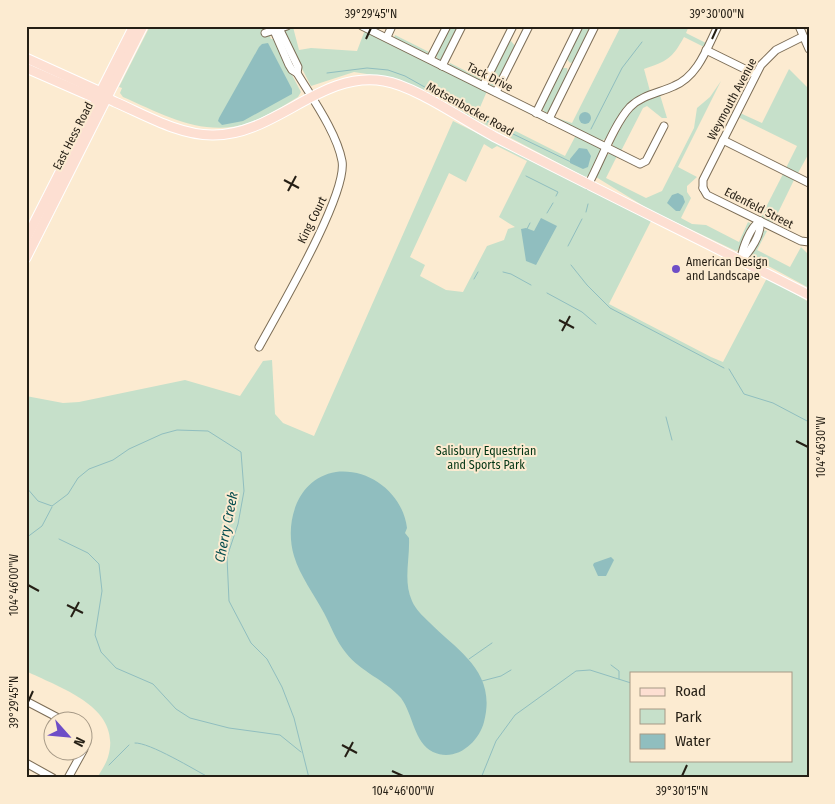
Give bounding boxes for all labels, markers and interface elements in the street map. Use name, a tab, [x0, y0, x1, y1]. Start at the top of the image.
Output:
text: 39°29'45"N	[345, 7, 397, 21]
text: 39°30'00"N	[690, 7, 744, 21]
street label: Weymouth Avenue	[704, 55, 760, 142]
street label: Tack Drive	[465, 59, 515, 95]
street label: Motsenbocker Road	[424, 79, 516, 139]
street label: East Hess Road	[50, 100, 96, 172]
street label: Edenfeld Street	[722, 185, 796, 231]
street label: King Court	[295, 194, 329, 246]
place label: American Design and Landscape	[686, 255, 768, 283]
marker: American Design and Landscape	[670, 263, 682, 275]
text: 104°46'30"W	[814, 416, 828, 478]
park label: Salisbury Equestrian and Sports Park	[436, 444, 536, 472]
water label: Cherry Creek	[211, 490, 242, 564]
text: 104°46'00"W	[7, 554, 21, 616]
legend	[630, 672, 792, 762]
text: 39°29'45"N	[7, 676, 21, 728]
text: Road	[675, 682, 706, 700]
text: Park	[675, 708, 702, 726]
north arrow	[42, 712, 92, 762]
text: Water	[675, 732, 711, 750]
text: N	[70, 734, 89, 749]
text: 104°46'00"W	[372, 784, 434, 798]
text: 39°30'15"N	[656, 784, 708, 798]

